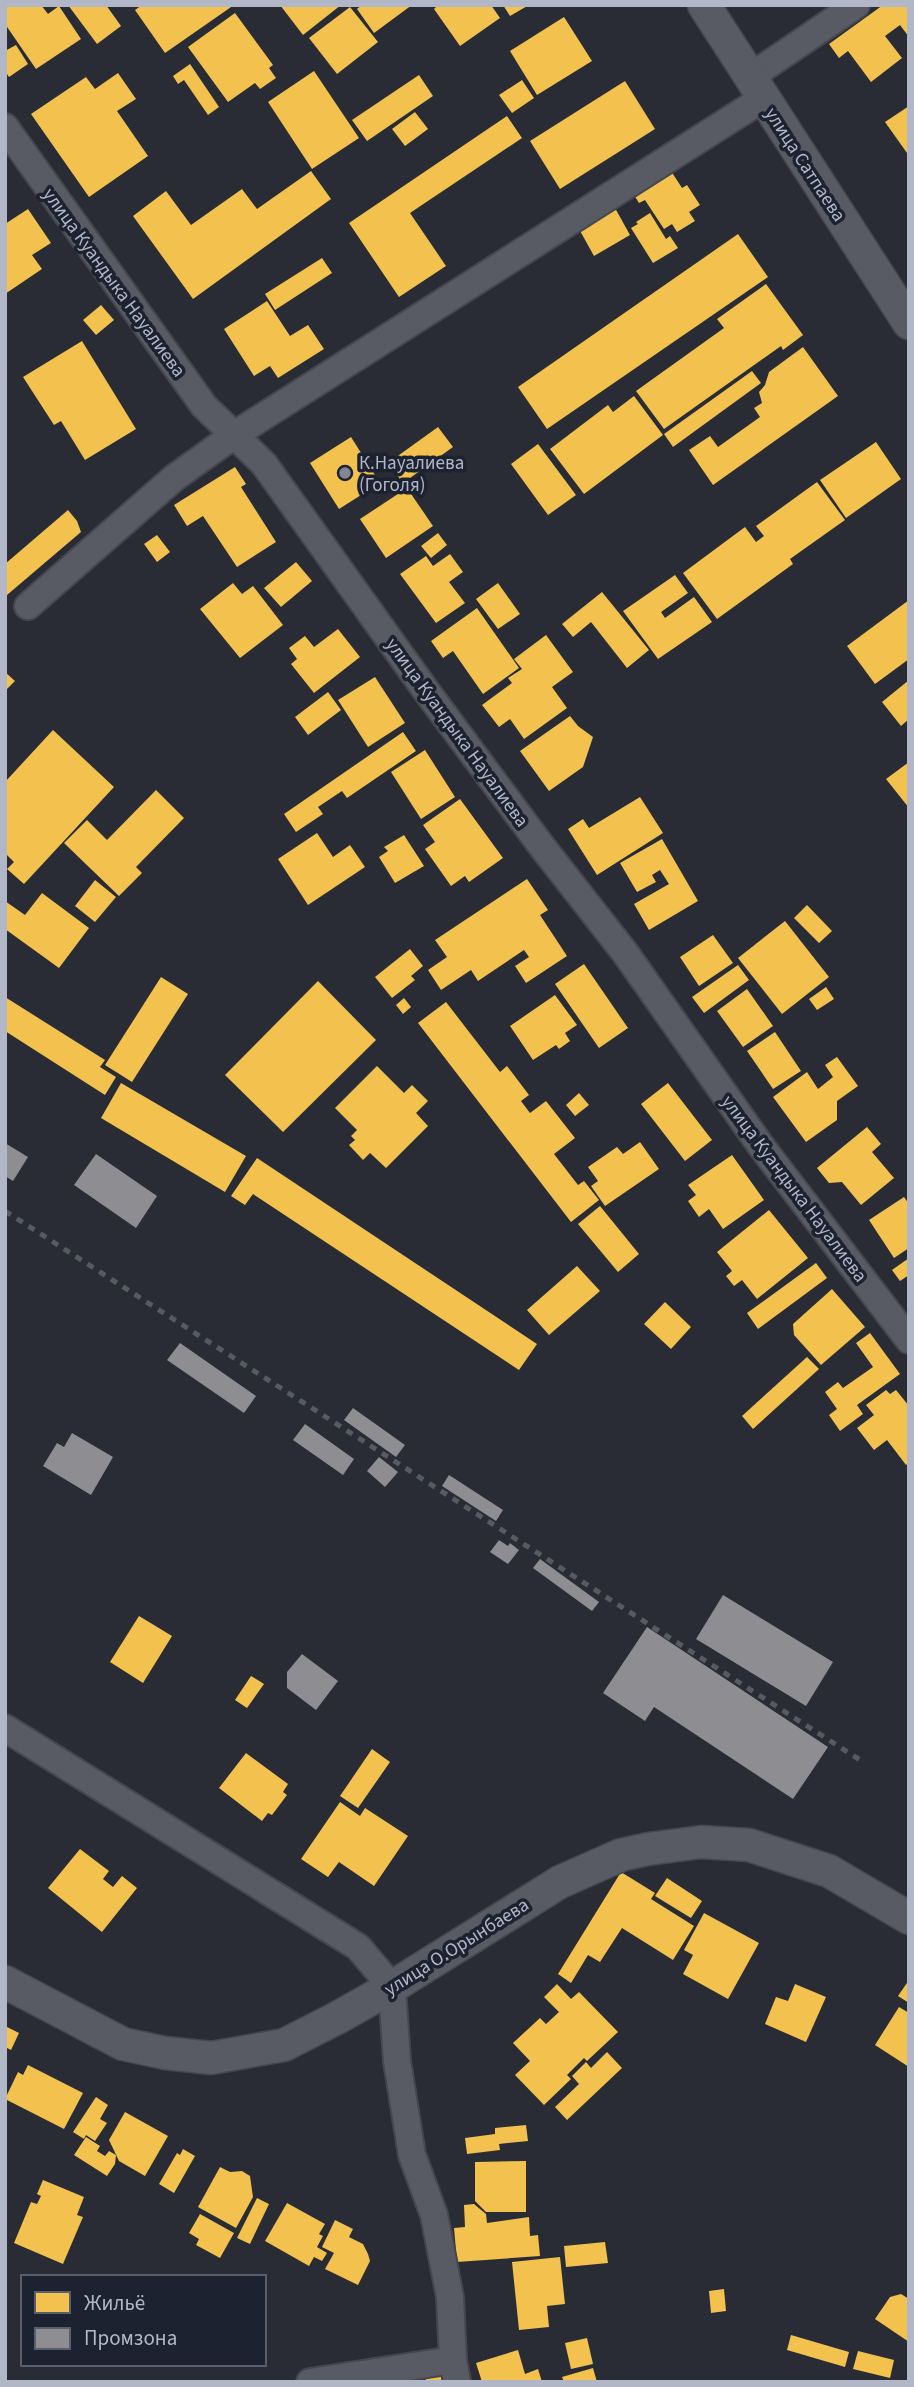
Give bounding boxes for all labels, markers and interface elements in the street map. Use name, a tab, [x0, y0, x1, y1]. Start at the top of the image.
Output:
street label: улица Сатпаева	[758, 102, 852, 227]
street label: улица Куандыка Науалиева	[36, 183, 192, 383]
place label: К.Науалиева (Гоголя)	[359, 450, 464, 499]
marker: К.Науалиева (Гоголя)	[337, 465, 353, 481]
street label: улица Куандыка Науалиева	[379, 633, 535, 833]
street label: улица Куандыка Науалиева	[714, 1090, 873, 1288]
street label: улица О.Орынбаева	[379, 1892, 534, 2003]
legend	[21, 2275, 266, 2366]
text: Жильё	[84, 2288, 145, 2318]
text: Промзона	[84, 2323, 177, 2353]

